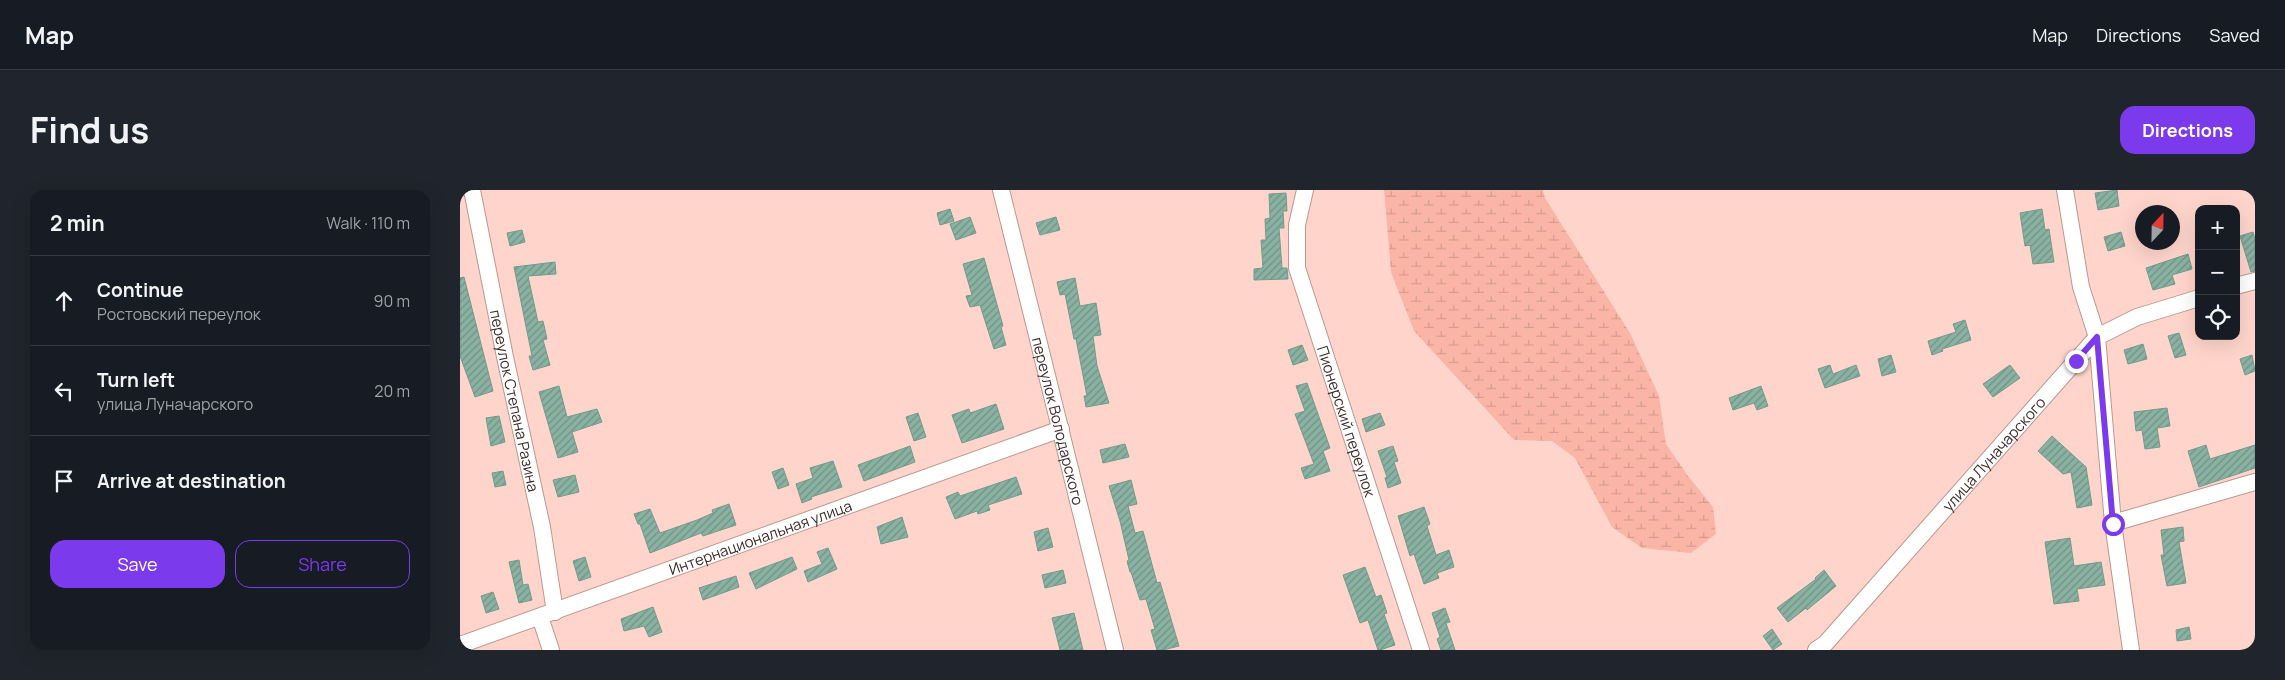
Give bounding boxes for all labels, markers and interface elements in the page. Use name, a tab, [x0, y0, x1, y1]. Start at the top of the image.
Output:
text: Map	[25, 18, 74, 51]
text: Map	[2032, 23, 2068, 47]
text: Directions	[2096, 23, 2181, 47]
text: Saved	[2209, 23, 2260, 47]
text: Find us	[30, 106, 149, 154]
button: Directions	[2120, 106, 2255, 154]
north arrow	[2135, 205, 2180, 250]
map controls	[2195, 205, 2240, 340]
button: +	[2195, 205, 2240, 250]
text: 2 min	[50, 209, 105, 237]
text: Walk · 110 m	[326, 212, 410, 234]
button: −	[2195, 250, 2240, 295]
text: Continue	[97, 277, 183, 303]
icon: ahead	[50, 287, 78, 315]
text: 90 m	[374, 290, 410, 312]
button: locate	[2195, 295, 2240, 340]
text: Ростовский переулок	[97, 303, 261, 325]
street label: переулок Степана Разина	[485, 308, 545, 494]
street label: переулок Володарского	[1027, 335, 1089, 507]
street label: Пионерский переулок	[1312, 343, 1381, 500]
route end	[2065, 350, 2088, 373]
text: Turn left	[97, 367, 175, 393]
icon: left	[50, 377, 78, 405]
text: 20 m	[374, 380, 410, 402]
street label: улица Луначарского	[1937, 392, 2050, 516]
text: улица Луначарского	[97, 393, 253, 415]
icon: arrive	[50, 467, 78, 495]
text: Arrive at destination	[97, 468, 286, 494]
street label: Интернациональная улица	[666, 495, 855, 580]
route start	[2102, 513, 2125, 536]
button: Save	[50, 540, 225, 588]
button: Share	[235, 540, 410, 588]

